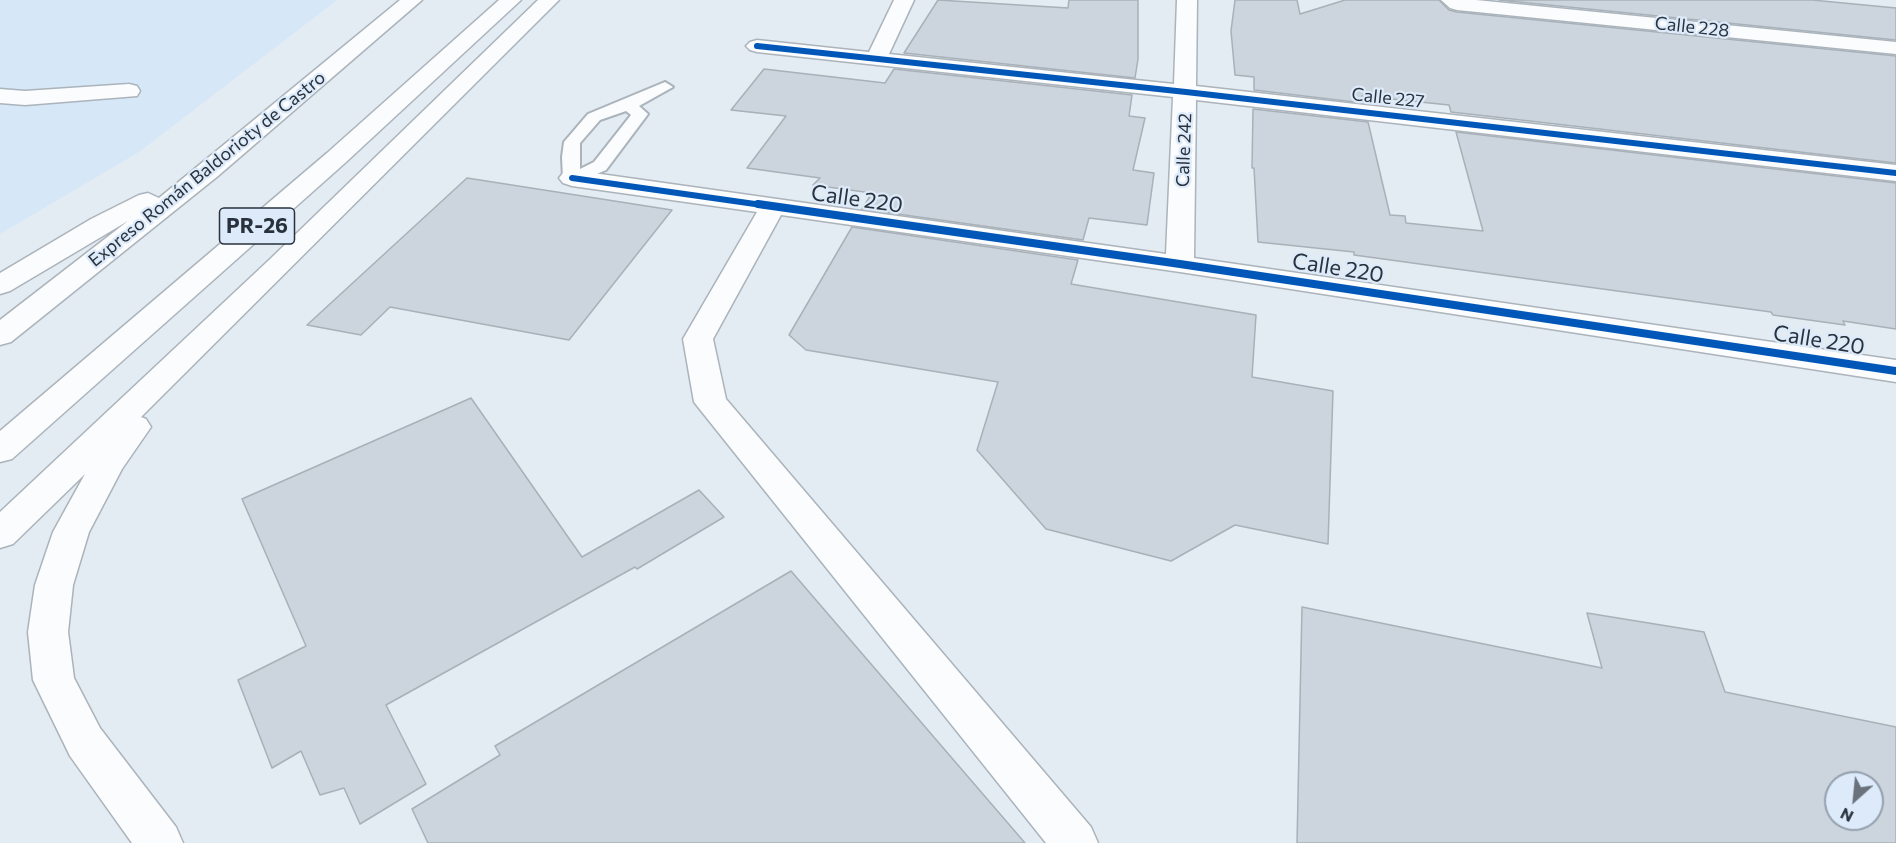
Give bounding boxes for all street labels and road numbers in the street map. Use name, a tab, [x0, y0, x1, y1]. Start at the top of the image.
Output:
street label: Calle 228	[1654, 12, 1730, 42]
street label: Expreso Román Baldorioty de Castro	[84, 67, 330, 271]
street label: Calle 227	[1350, 83, 1426, 113]
street label: Calle 242	[1172, 113, 1196, 187]
street label: Calle 220	[809, 180, 905, 218]
road number: PR-26	[220, 208, 294, 244]
street label: Calle 220	[1290, 248, 1386, 288]
street label: Calle 220	[1771, 320, 1867, 360]

